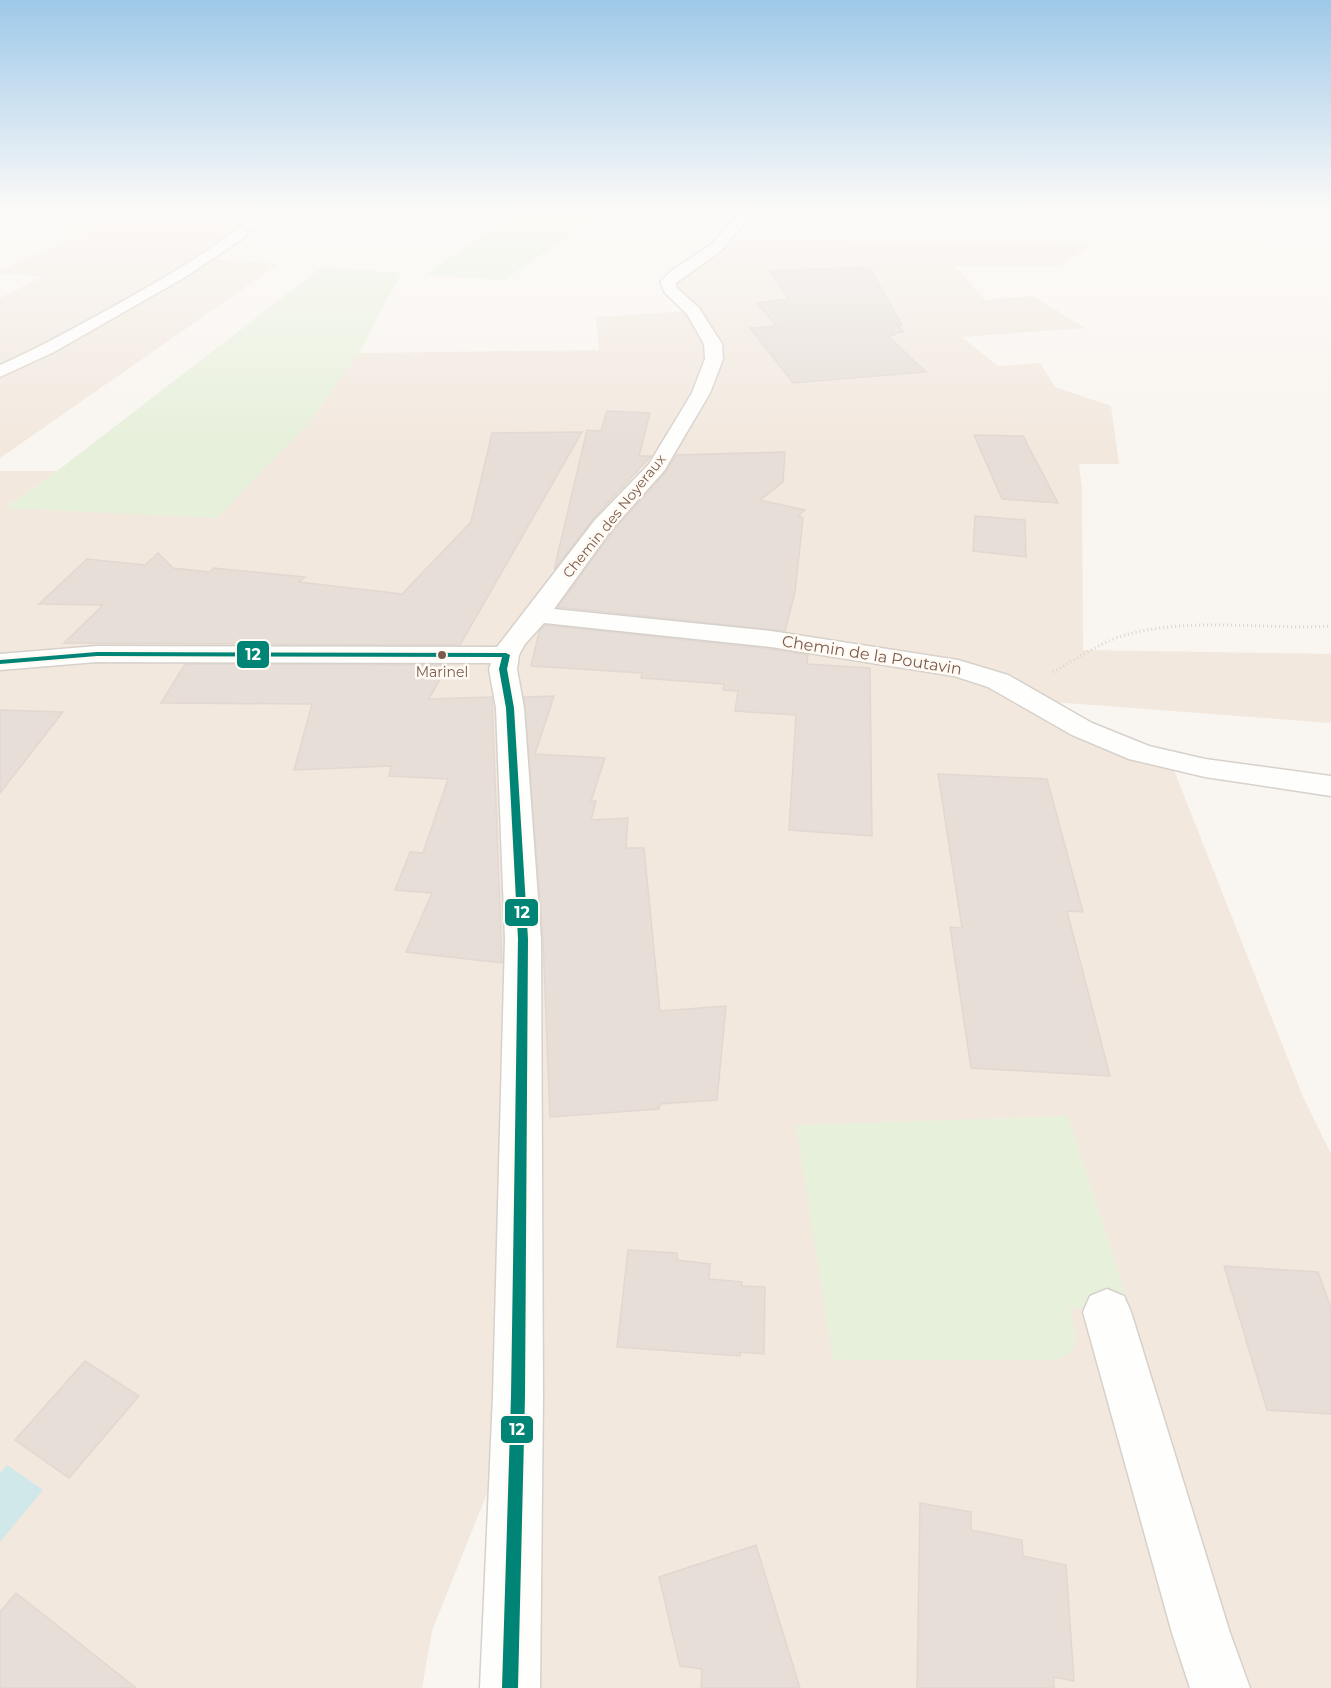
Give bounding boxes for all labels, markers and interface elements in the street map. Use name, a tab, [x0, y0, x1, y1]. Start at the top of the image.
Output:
street label: Chemin des Noyeraux	[559, 450, 670, 582]
street label: Chemin de la Poutavin	[781, 631, 963, 679]
line badge: 12	[236, 640, 270, 669]
text: 12	[245, 645, 261, 664]
marker: Marinel	[436, 649, 448, 661]
place label: Marinel	[416, 663, 468, 681]
line badge: 12	[504, 898, 539, 927]
text: 12	[514, 903, 530, 922]
line badge: 12	[500, 1415, 534, 1444]
text: 12	[509, 1420, 525, 1439]

